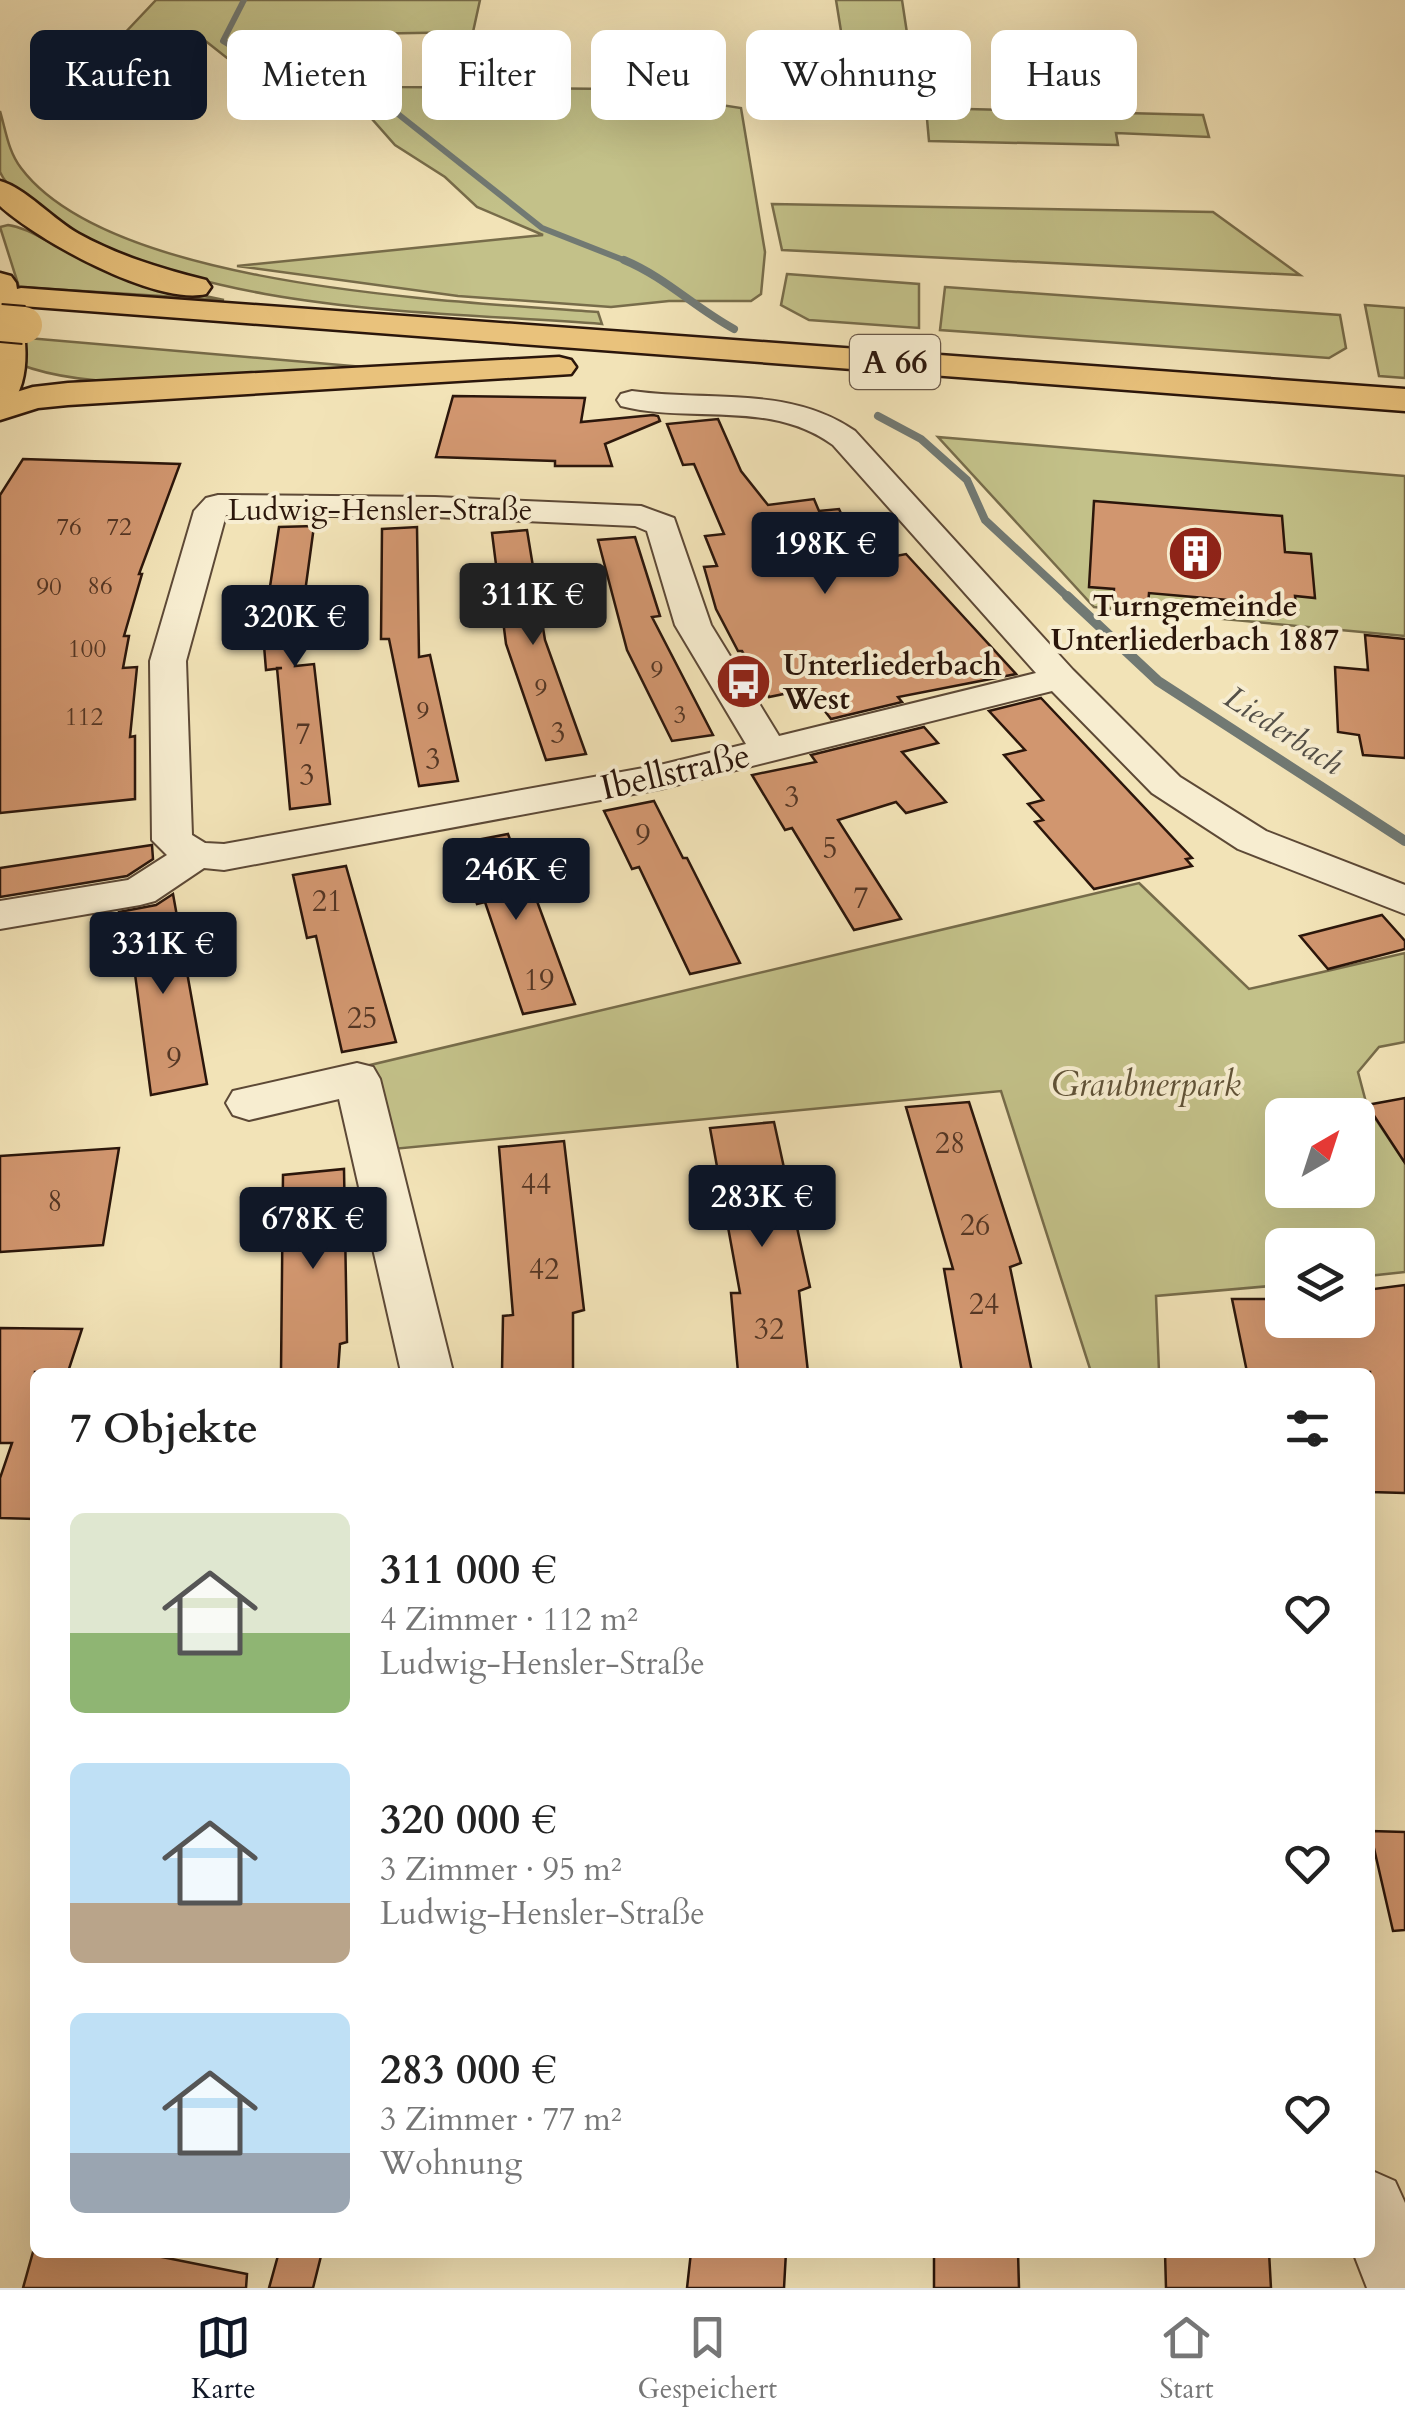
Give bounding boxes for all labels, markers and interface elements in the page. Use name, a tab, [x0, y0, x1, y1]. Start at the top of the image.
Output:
chip: Kaufen	[30, 30, 207, 120]
chip: Mieten	[227, 30, 402, 120]
chip: Filter	[422, 30, 571, 120]
chip: Neu	[591, 30, 726, 120]
chip: Wohnung	[746, 30, 971, 120]
chip: Haus	[991, 30, 1137, 120]
road number: A 66	[850, 335, 940, 389]
street label: Ludwig-Hensler-Straße	[228, 490, 532, 531]
house number: 76	[56, 510, 82, 544]
house number: 72	[106, 510, 132, 544]
pin: 198K €	[744, 512, 906, 597]
text: 198K €	[774, 522, 876, 566]
building icon: Turngemeinde Unterliederbach 1887	[1165, 523, 1225, 583]
pin: 311K €	[452, 563, 614, 648]
house number: 86	[87, 569, 113, 603]
house number: 90	[36, 570, 62, 604]
text: 311K €	[482, 573, 584, 617]
pin: 320K €	[214, 585, 376, 670]
place label: Turngemeinde Unterliederbach 1887	[1051, 586, 1339, 661]
text: 320K €	[244, 595, 346, 639]
house number: 100	[68, 632, 106, 666]
place label: Unterliederbach West	[782, 645, 1002, 720]
bus stop icon: Unterliederbach West	[714, 652, 774, 712]
house number: 9	[651, 653, 663, 687]
house number: 9	[535, 671, 547, 705]
water label: Liederbach	[1215, 676, 1351, 786]
house number: 9	[417, 694, 429, 728]
house number: 3	[674, 698, 686, 732]
house number: 112	[65, 700, 103, 734]
house number: 3	[550, 713, 566, 754]
house number: 7	[295, 714, 311, 755]
street label: Ibellstraße	[596, 732, 755, 812]
house number: 3	[425, 739, 441, 780]
house number: 3	[299, 755, 315, 796]
house number: 3	[784, 777, 800, 818]
house number: 9	[635, 815, 651, 856]
house number: 5	[822, 828, 838, 869]
pin: 246K €	[435, 838, 597, 923]
text: 246K €	[465, 848, 567, 892]
house number: 7	[853, 878, 869, 919]
house number: 21	[312, 881, 342, 922]
pin: 331K €	[82, 912, 244, 997]
text: 331K €	[112, 922, 214, 966]
house number: 19	[524, 960, 554, 1001]
house number: 25	[347, 998, 377, 1039]
house number: 9	[166, 1038, 182, 1079]
park label: Graubnerpark	[1051, 1061, 1241, 1109]
north arrow	[1265, 1098, 1375, 1208]
map controls	[1265, 1098, 1375, 1338]
house number: 28	[935, 1123, 965, 1164]
house number: 44	[521, 1164, 551, 1205]
pin: 283K €	[681, 1165, 843, 1250]
text: 283K €	[711, 1175, 813, 1219]
house number: 8	[47, 1181, 63, 1222]
pin: 678K €	[232, 1187, 394, 1272]
text: 678K €	[262, 1197, 364, 1241]
house number: 26	[960, 1205, 990, 1246]
button: layers	[1265, 1228, 1375, 1338]
house number: 42	[529, 1249, 559, 1290]
house number: 24	[969, 1284, 999, 1325]
house number: 32	[754, 1309, 784, 1350]
text: 7 Objekte	[70, 1400, 258, 1457]
icon: filters	[1280, 1401, 1335, 1456]
text: 311 000 €	[380, 1541, 557, 1598]
icon: home	[150, 1553, 270, 1673]
icon: heart	[1280, 1586, 1335, 1641]
text: 4 Zimmer · 112 m²	[380, 1598, 638, 1642]
text: Ludwig-Hensler-Straße	[380, 1642, 705, 1686]
text: 320 000 €	[380, 1791, 557, 1848]
icon: home	[150, 1803, 270, 1923]
icon: heart	[1280, 1836, 1335, 1891]
text: 3 Zimmer · 95 m²	[380, 1848, 622, 1892]
text: Ludwig-Hensler-Straße	[380, 1892, 705, 1936]
text: 283 000 €	[380, 2041, 557, 2098]
icon: home	[150, 2053, 270, 2173]
icon: heart	[1280, 2086, 1335, 2141]
text: 3 Zimmer · 77 m²	[380, 2098, 622, 2142]
text: Wohnung	[380, 2142, 522, 2186]
tab: Karte	[191, 2310, 256, 2408]
tab: Gespeichert	[638, 2310, 777, 2408]
tab: Start	[1159, 2310, 1214, 2408]

